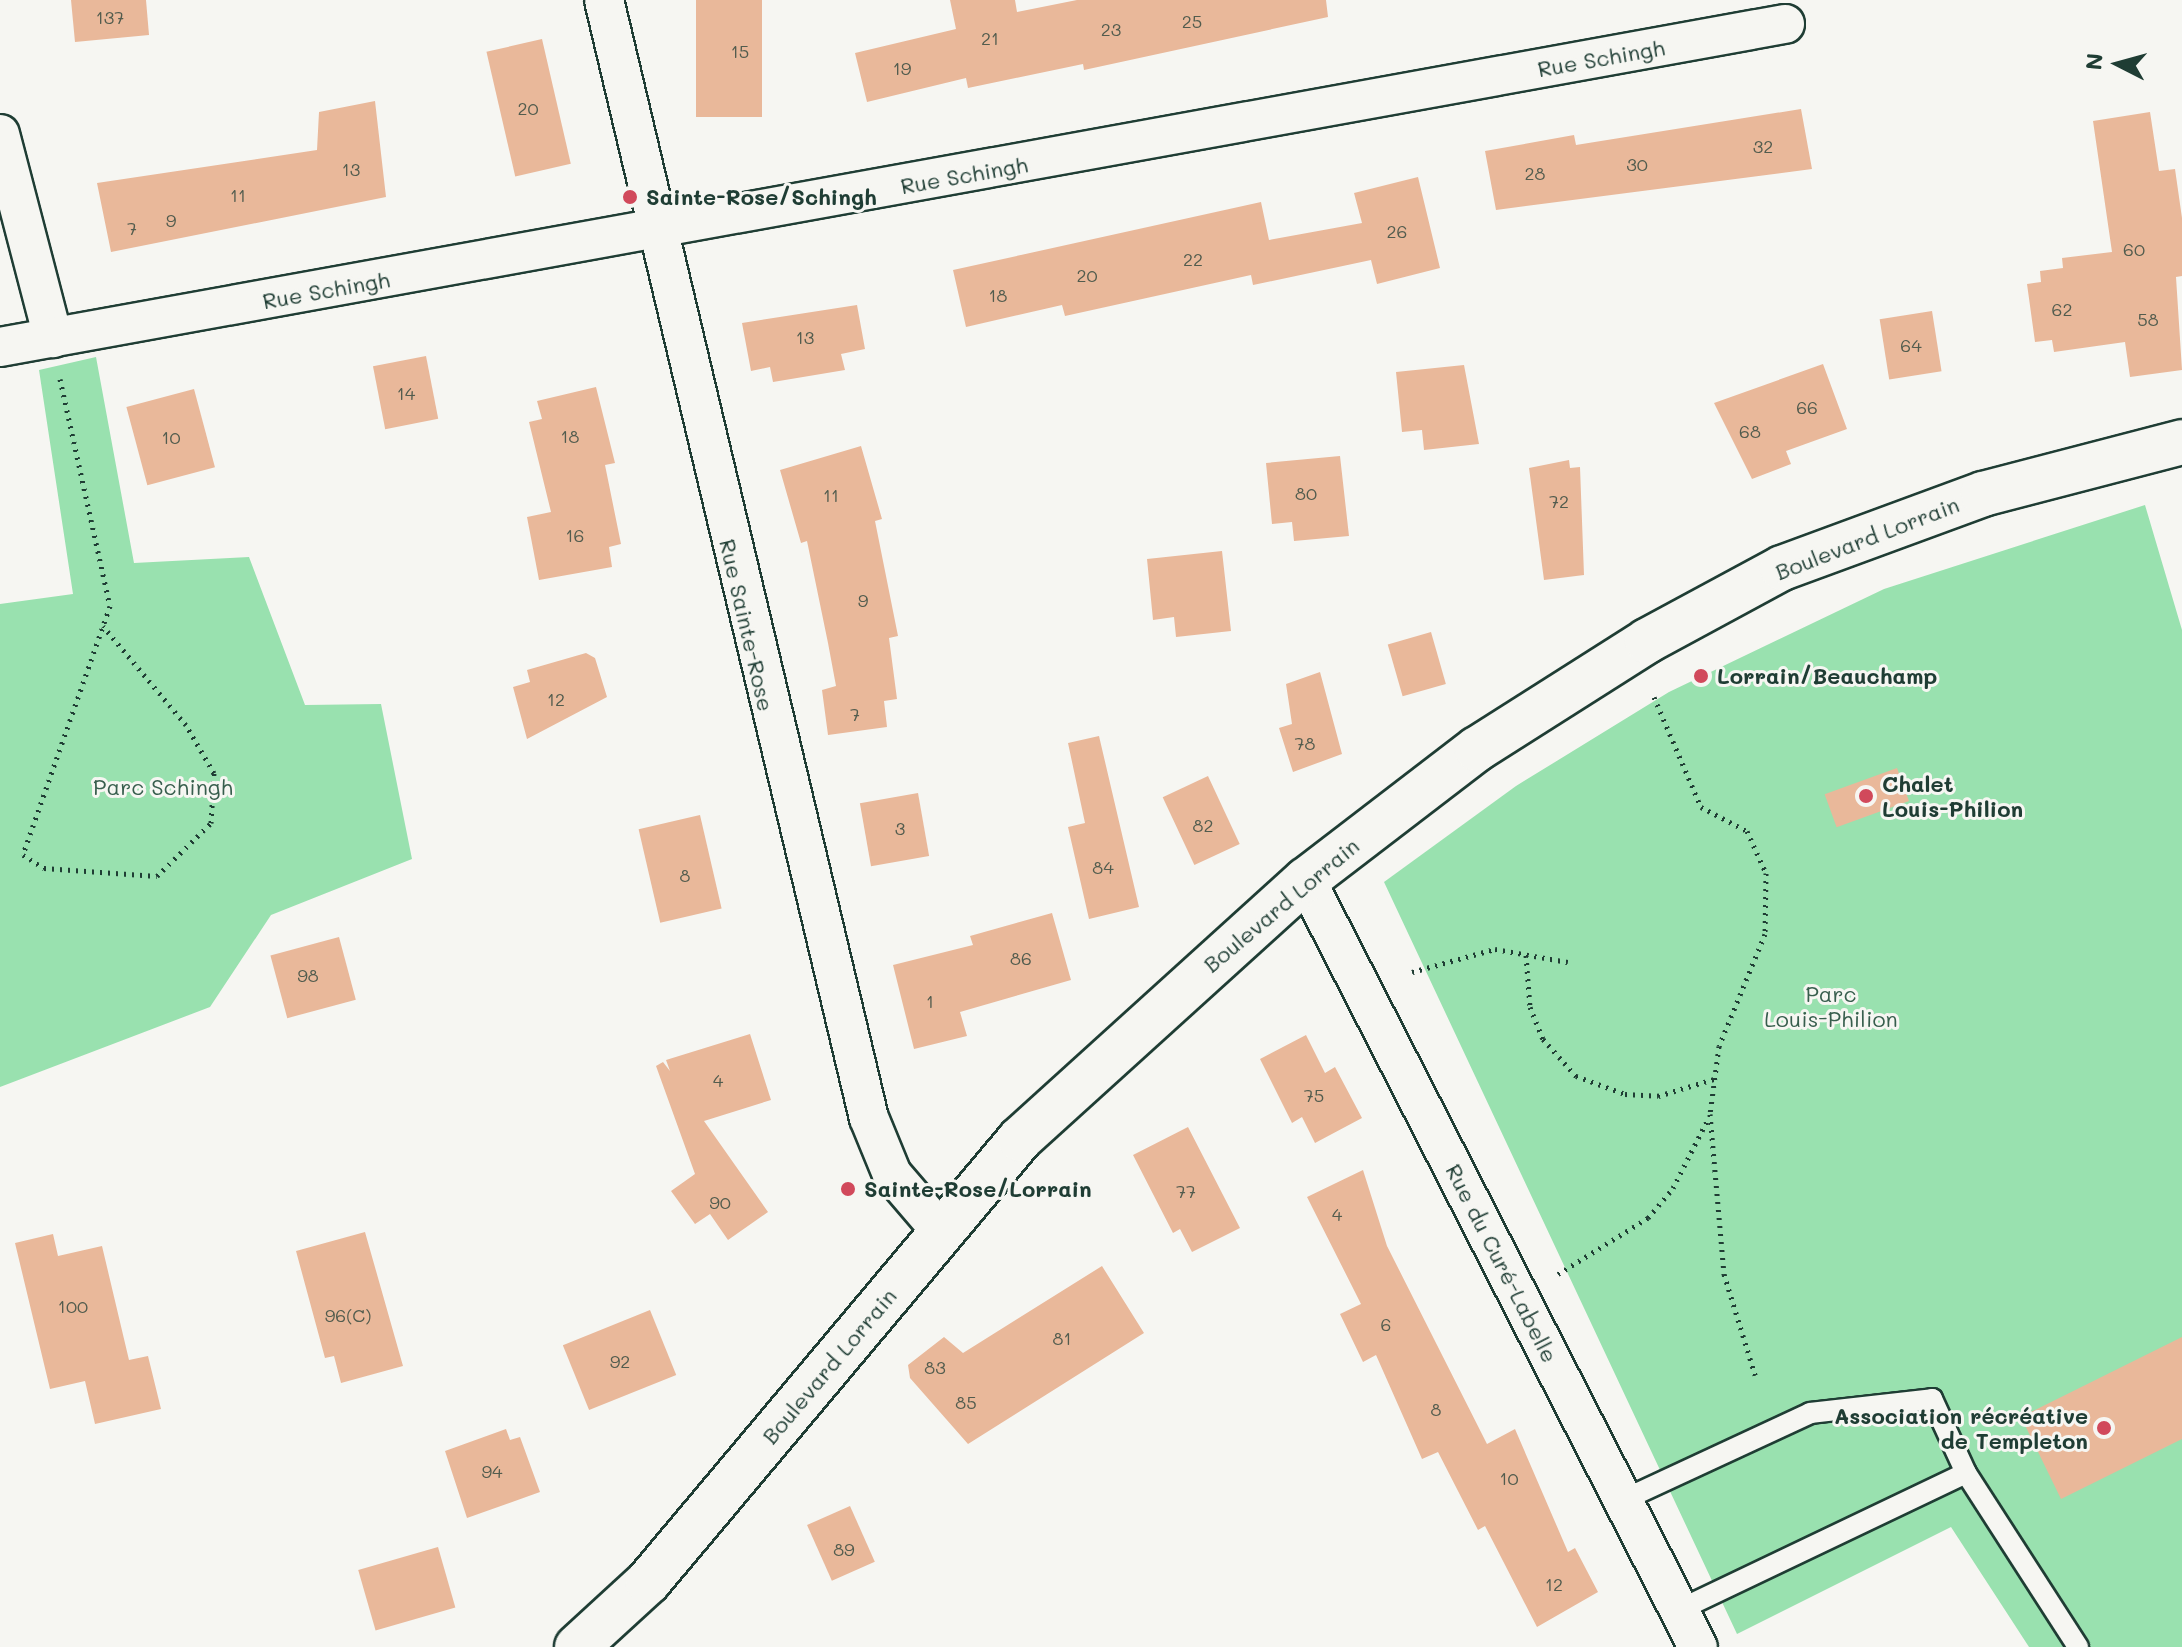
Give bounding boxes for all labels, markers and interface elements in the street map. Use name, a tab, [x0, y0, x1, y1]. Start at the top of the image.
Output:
house number: 137	[96, 6, 124, 28]
house number: 25	[1182, 10, 1202, 32]
house number: 23	[1101, 18, 1121, 40]
north arrow	[2078, 24, 2158, 104]
house number: 21	[981, 27, 999, 49]
street label: Rue Schingh	[1535, 34, 1667, 82]
house number: 15	[731, 40, 749, 62]
text: N	[2078, 52, 2109, 71]
house number: 19	[893, 57, 911, 79]
house number: 20	[517, 97, 539, 119]
house number: 32	[1753, 135, 1773, 157]
street label: Rue Schingh	[898, 151, 1030, 199]
house number: 30	[1626, 153, 1648, 175]
house number: 13	[342, 158, 360, 180]
house number: 28	[1525, 162, 1545, 184]
house number: 11	[230, 184, 246, 206]
place label: Sainte-Rose/Schingh	[646, 184, 877, 210]
marker: Sainte-Rose/Schingh	[621, 188, 639, 206]
house number: 9	[166, 209, 176, 231]
house number: 7	[127, 217, 137, 239]
house number: 26	[1387, 220, 1407, 242]
house number: 60	[2123, 238, 2145, 260]
house number: 22	[1183, 248, 1203, 270]
house number: 20	[1076, 264, 1098, 286]
street label: Rue Schingh	[260, 266, 392, 314]
house number: 18	[989, 284, 1007, 306]
house number: 62	[2052, 298, 2072, 320]
house number: 58	[2137, 308, 2159, 330]
house number: 13	[796, 326, 814, 348]
house number: 64	[1900, 334, 1922, 356]
house number: 14	[397, 382, 415, 404]
house number: 66	[1796, 396, 1818, 418]
house number: 68	[1739, 420, 1761, 442]
house number: 18	[561, 425, 579, 447]
house number: 10	[161, 426, 181, 448]
house number: 80	[1295, 482, 1317, 504]
house number: 11	[823, 484, 839, 506]
house number: 72	[1549, 490, 1569, 512]
street label: Boulevard Lorrain	[1771, 491, 1963, 585]
house number: 16	[566, 524, 584, 546]
street label: Rue Sainte-Rose	[714, 536, 780, 714]
house number: 9	[858, 589, 868, 611]
place label: Lorrain/Beauchamp	[1717, 663, 1937, 689]
marker: Lorrain/Beauchamp	[1692, 667, 1710, 685]
house number: 12	[547, 688, 565, 710]
house number: 7	[850, 703, 860, 725]
house number: 78	[1295, 732, 1315, 754]
place label: Chalet Louis-Philion	[1882, 770, 2023, 822]
park label: Parc Schingh	[93, 774, 233, 800]
marker: Chalet Louis-Philion	[1857, 787, 1875, 805]
house number: 82	[1193, 814, 1213, 836]
house number: 3	[895, 817, 905, 839]
street label: Boulevard Lorrain	[1198, 832, 1364, 978]
house number: 84	[1092, 856, 1114, 878]
house number: 8	[680, 864, 690, 886]
house number: 86	[1010, 947, 1032, 969]
house number: 98	[297, 964, 319, 986]
park label: Parc Louis-Philion	[1764, 980, 1898, 1032]
house number: 1	[926, 990, 934, 1012]
house number: 4	[713, 1069, 723, 1091]
house number: 75	[1304, 1084, 1324, 1106]
street label: Rue du Curé-Labelle	[1441, 1159, 1563, 1367]
place label: Sainte-Rose/Lorrain	[864, 1176, 1092, 1202]
marker: Sainte-Rose/Lorrain	[839, 1180, 857, 1198]
house number: 77	[1176, 1180, 1196, 1202]
house number: 90	[709, 1191, 731, 1213]
house number: 4	[1332, 1203, 1342, 1225]
street label: Boulevard Lorrain	[756, 1283, 902, 1449]
house number: 100	[58, 1295, 88, 1317]
house number: 96(C)	[325, 1304, 371, 1326]
house number: 6	[1381, 1313, 1391, 1335]
house number: 81	[1053, 1327, 1071, 1349]
house number: 92	[610, 1350, 630, 1372]
house number: 83	[924, 1356, 946, 1378]
house number: 85	[955, 1391, 977, 1413]
house number: 8	[1431, 1398, 1441, 1420]
place label: Association récréative de Templeton	[1834, 1402, 2088, 1454]
marker: Association récréative de Templeton	[2095, 1419, 2113, 1437]
house number: 94	[481, 1460, 503, 1482]
house number: 10	[1499, 1467, 1519, 1489]
house number: 89	[833, 1538, 855, 1560]
house number: 12	[1545, 1573, 1563, 1595]

